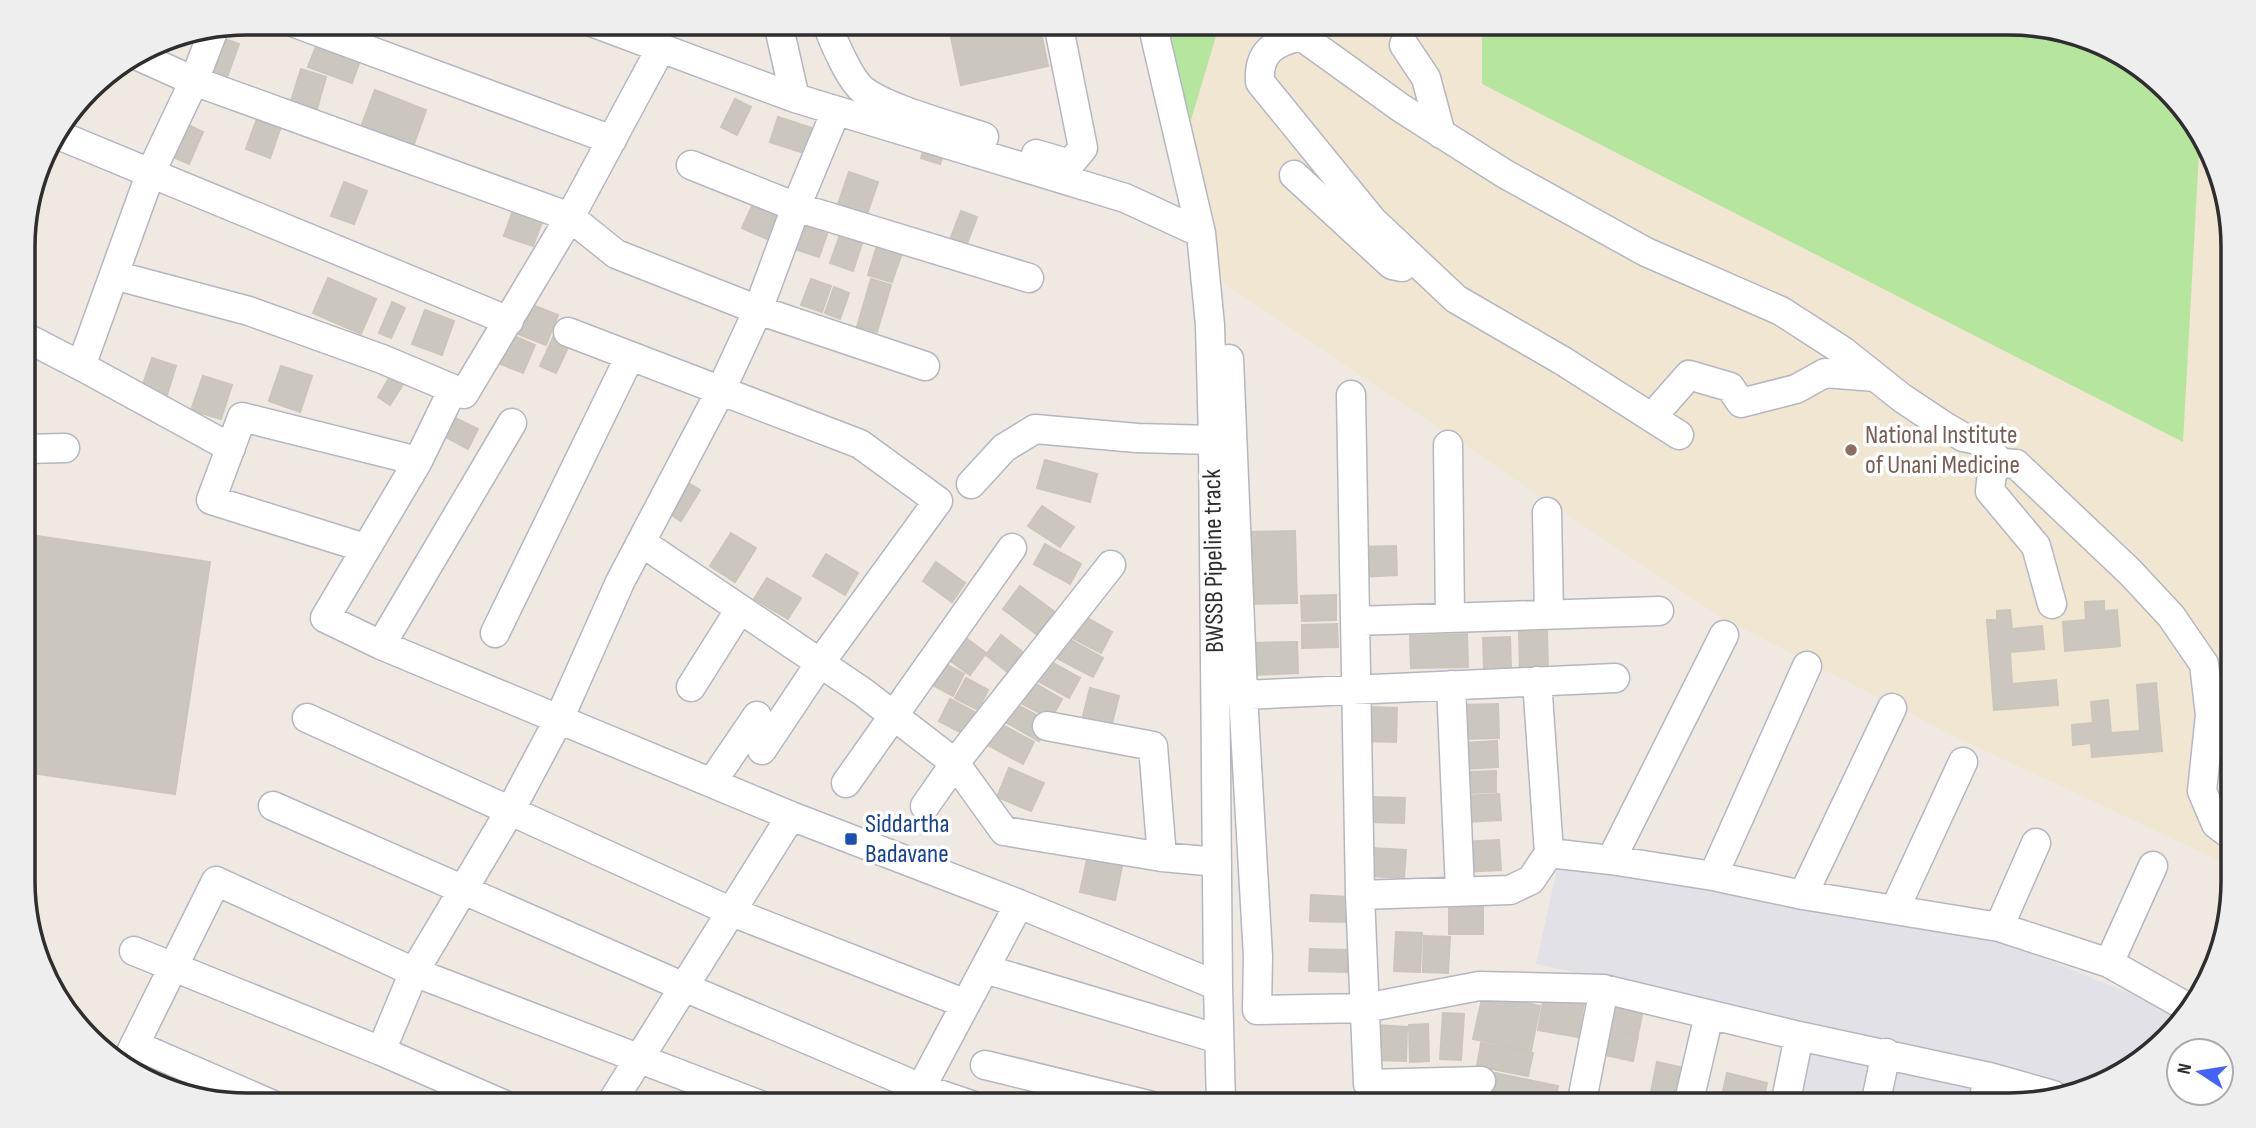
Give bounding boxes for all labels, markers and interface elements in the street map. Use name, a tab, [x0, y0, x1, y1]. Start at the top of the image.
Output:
place label: National Institute of Unani Medicine	[1865, 420, 2020, 481]
marker: National Institute of Unani Medicine	[1843, 442, 1859, 458]
street label: BWSSB Pipeline track	[1197, 469, 1231, 653]
place label: Siddartha Badavane	[865, 809, 950, 870]
marker: Siddartha Badavane	[843, 831, 859, 847]
north arrow	[2165, 1037, 2235, 1107]
text: N	[2173, 1061, 2197, 1076]

